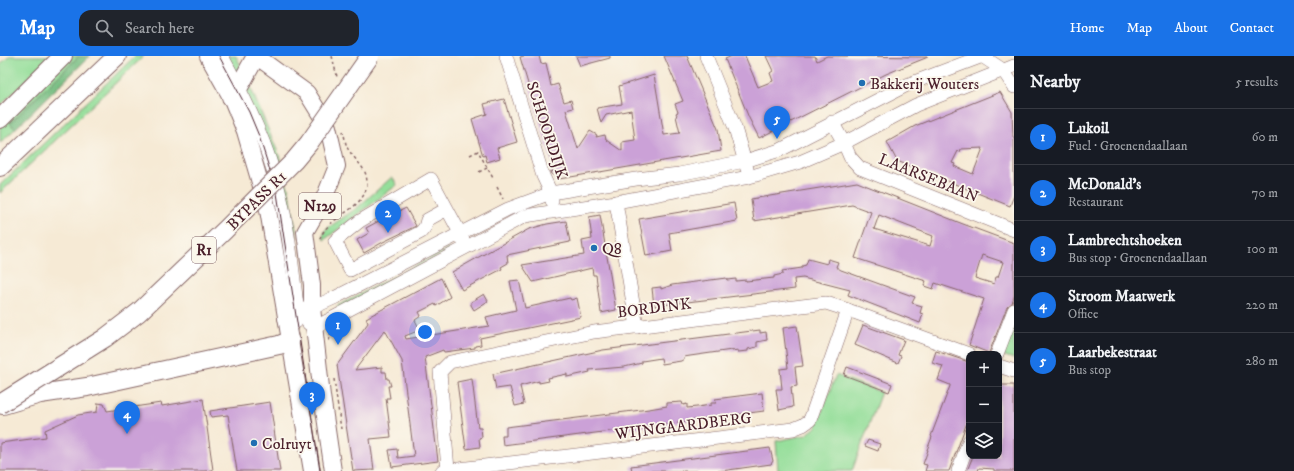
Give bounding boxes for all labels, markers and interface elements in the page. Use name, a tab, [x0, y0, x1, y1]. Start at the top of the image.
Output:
search box	[79, 10, 359, 46]
text: Map	[20, 17, 55, 40]
icon: search	[93, 17, 115, 39]
text: Search here	[125, 19, 194, 38]
text: Home	[1070, 19, 1104, 37]
text: Map	[1126, 19, 1152, 37]
text: About	[1174, 19, 1208, 37]
text: Contact	[1230, 19, 1274, 37]
text: Nearby	[1030, 71, 1080, 93]
place label: Bakkerij Wouters	[870, 74, 979, 94]
text: 5 results	[1236, 74, 1278, 90]
marker: Bakkerij Wouters	[857, 78, 867, 88]
street label: SCHOORDIJK	[522, 79, 572, 182]
pin: 5	[764, 106, 790, 139]
text: Lukoil	[1068, 119, 1109, 138]
text: 1	[1041, 129, 1045, 145]
text: 60 m	[1252, 129, 1278, 145]
text: Fuel · Groenendaallaan	[1068, 138, 1188, 154]
street label: LAARSEBAAN	[876, 149, 982, 207]
street label: BYPASS R1	[223, 167, 291, 235]
text: McDonald's	[1068, 175, 1141, 194]
text: 2	[1040, 185, 1046, 201]
text: 70 m	[1252, 185, 1278, 201]
road number: N129	[299, 193, 341, 219]
text: Restaurant	[1068, 194, 1124, 210]
pin: 2	[375, 200, 401, 233]
text: Lambrechtshoeken	[1068, 231, 1182, 250]
road number: R1	[192, 237, 216, 263]
place label: Q8	[602, 239, 622, 259]
text: 3	[1041, 241, 1045, 257]
text: 100 m	[1247, 241, 1278, 257]
marker: Q8	[589, 243, 599, 253]
text: Bus stop · Groenendaallaan	[1068, 250, 1207, 266]
text: Stroom Maatwerk	[1068, 287, 1175, 306]
street label: BORDINK	[616, 293, 693, 322]
text: 4	[1039, 297, 1047, 313]
text: 220 m	[1246, 297, 1278, 313]
text: Office	[1068, 306, 1098, 322]
pin: 1	[325, 312, 351, 345]
your location	[415, 322, 435, 342]
text: Laarbekestraat	[1068, 343, 1157, 362]
map controls	[966, 351, 1002, 459]
button: +	[966, 351, 1002, 387]
text: 5	[1040, 353, 1046, 369]
text: 280 m	[1246, 353, 1278, 369]
text: Bus stop	[1068, 362, 1111, 378]
pin: 3	[299, 382, 325, 415]
button: −	[966, 387, 1002, 423]
pin: 4	[114, 401, 140, 434]
street label: WIJNGAARDBERG	[613, 408, 753, 444]
button: layers	[966, 423, 1002, 459]
place label: Colruyt	[262, 434, 312, 454]
marker: Colruyt	[249, 438, 259, 448]

